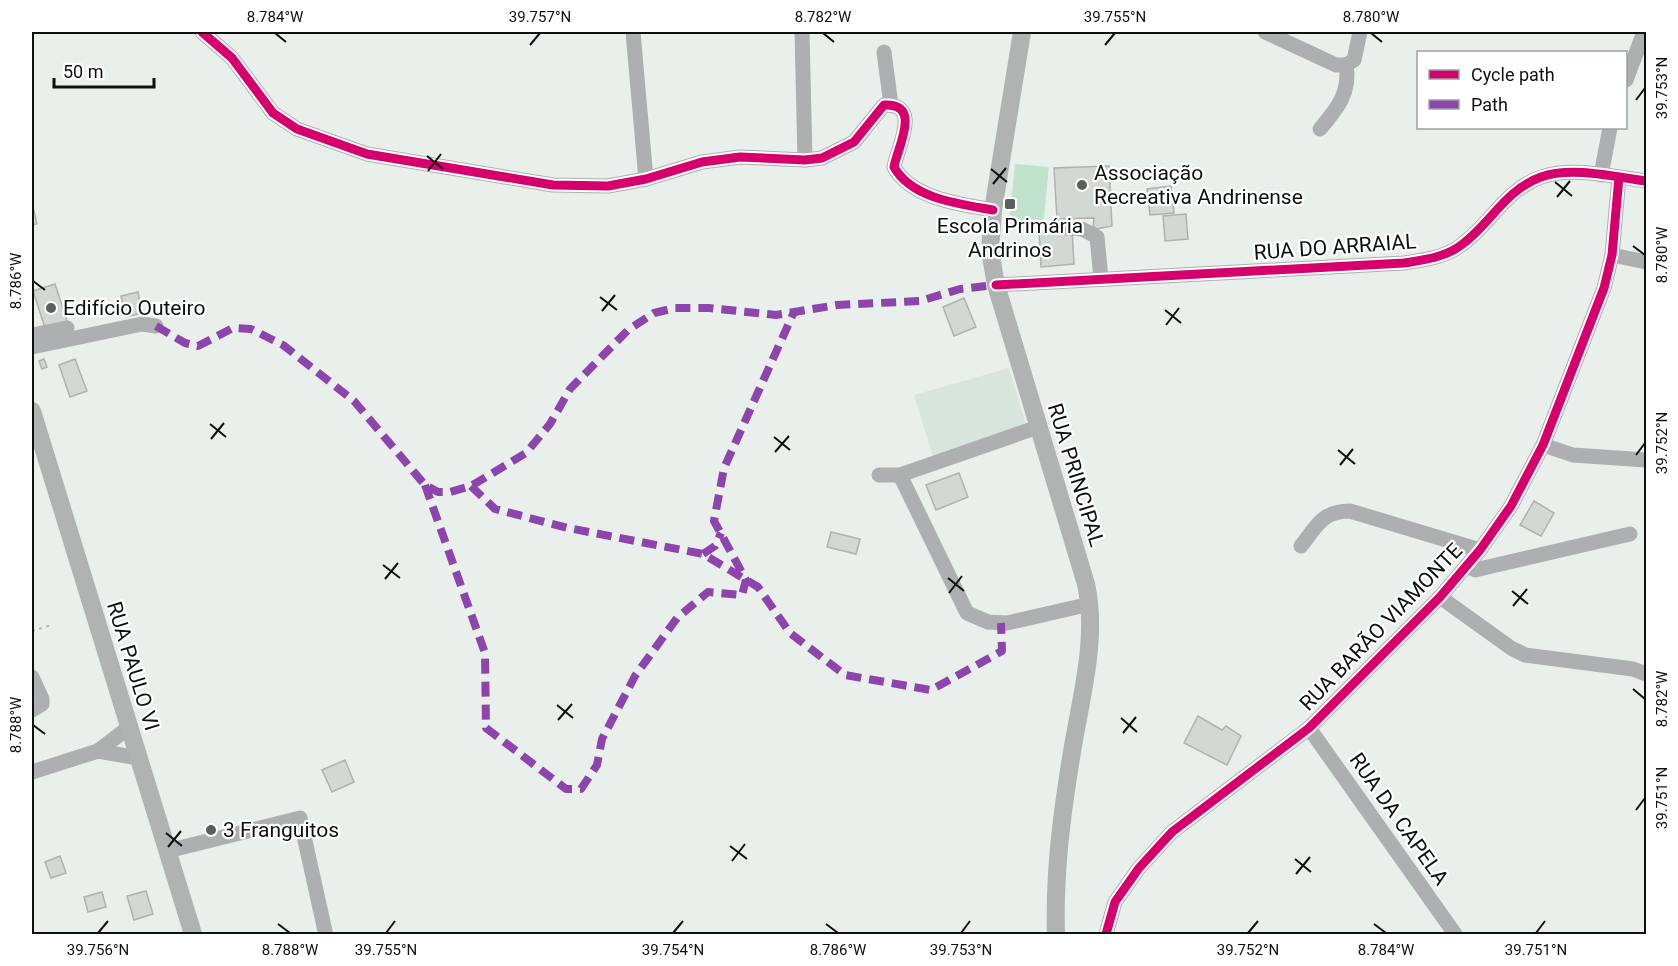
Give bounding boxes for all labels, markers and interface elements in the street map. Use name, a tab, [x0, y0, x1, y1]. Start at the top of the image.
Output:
text: 8.784°W	[247, 8, 303, 26]
text: 39.757°N	[509, 8, 571, 26]
text: 8.782°W	[795, 8, 851, 26]
text: 39.755°N	[1084, 8, 1146, 26]
text: 8.780°W	[1343, 8, 1399, 26]
scale bar	[54, 51, 154, 89]
legend	[1417, 51, 1627, 129]
text: 39.753°N	[1653, 57, 1671, 119]
text: 50 m	[63, 61, 103, 82]
text: Cycle path	[1471, 64, 1555, 85]
text: Path	[1471, 94, 1508, 115]
place label: Associação Recreativa Andrinense	[1094, 161, 1303, 209]
marker: Associação Recreativa Andrinense	[1075, 178, 1089, 192]
marker: Escola Primária Andrinos	[1003, 197, 1017, 211]
place label: Escola Primária Andrinos	[937, 214, 1083, 262]
text: 8.780°W	[1653, 227, 1671, 283]
street label: RUA DO ARRAIAL	[1253, 229, 1417, 265]
text: 8.786°W	[7, 253, 25, 309]
place label: Edifício Outeiro	[63, 296, 206, 320]
marker: Edifício Outeiro	[44, 301, 58, 315]
street label: RUA PRINCIPAL	[1043, 401, 1109, 549]
text: 39.752°N	[1653, 412, 1671, 474]
street label: RUA BARÃO VIAMONTE	[1295, 538, 1467, 716]
street label: RUA PAULO VI	[102, 599, 164, 733]
text: 8.782°W	[1653, 671, 1671, 727]
text: 8.788°W	[7, 697, 25, 753]
street label: RUA DA CAPELA	[1345, 748, 1454, 890]
text: 39.751°N	[1653, 767, 1671, 829]
place label: 3 Franguitos	[223, 818, 339, 842]
marker: 3 Franguitos	[204, 823, 218, 837]
text: 39.756°N	[67, 941, 129, 959]
text: 8.788°W	[262, 941, 318, 959]
text: 39.755°N	[355, 941, 417, 959]
text: 39.754°N	[642, 941, 704, 959]
text: 8.786°W	[810, 941, 866, 959]
text: 39.753°N	[930, 941, 992, 959]
text: 39.752°N	[1217, 941, 1279, 959]
text: 8.784°W	[1358, 941, 1414, 959]
text: 39.751°N	[1505, 941, 1567, 959]

